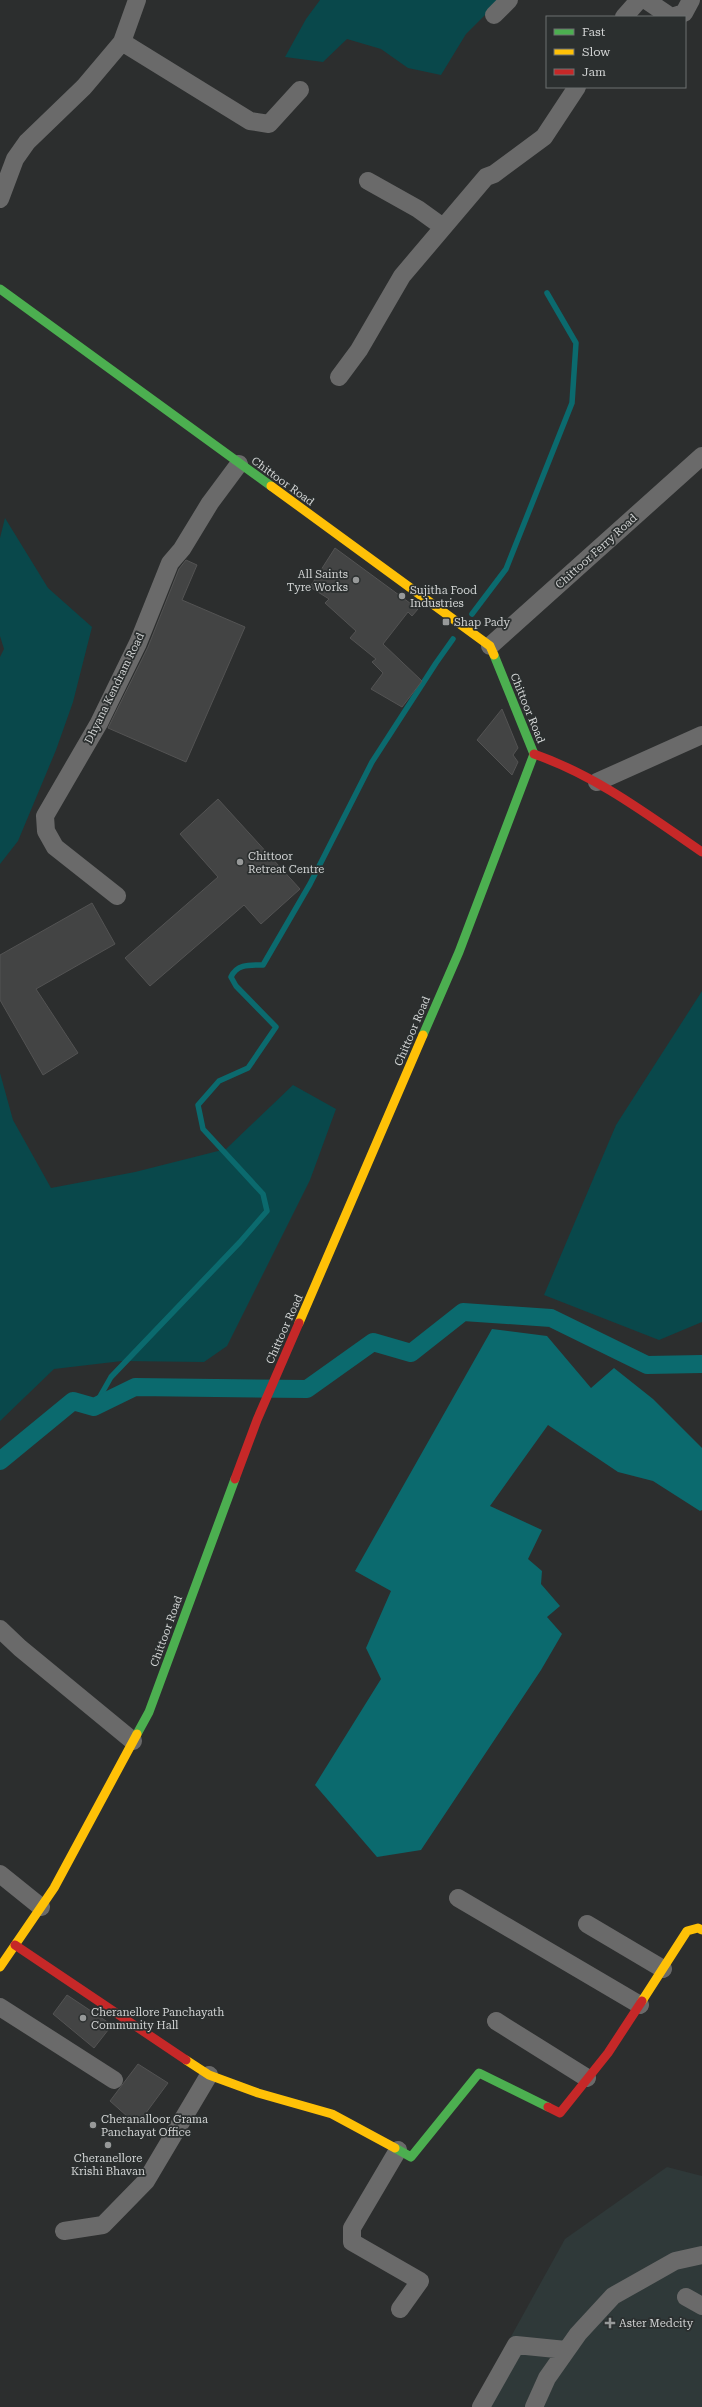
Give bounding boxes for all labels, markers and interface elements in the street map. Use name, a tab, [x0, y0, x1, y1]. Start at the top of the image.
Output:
legend	[546, 16, 686, 88]
text: Fast	[582, 25, 606, 39]
text: Slow	[582, 45, 610, 59]
text: Jam	[582, 65, 606, 79]
street label: Chittoor Road	[249, 454, 317, 509]
street label: Chittoor Ferry Road	[553, 511, 640, 591]
place label: All Saints Tyre Works	[287, 568, 348, 594]
marker: All Saints Tyre Works	[351, 575, 361, 585]
place label: Sujitha Food Industries	[410, 584, 477, 610]
marker: Sujitha Food Industries	[397, 591, 407, 601]
place label: Shap Pady	[454, 616, 511, 629]
marker: Shap Pady	[441, 617, 451, 627]
street label: Dhyana Kendram Road	[82, 631, 147, 746]
street label: Chittoor Road	[508, 671, 548, 745]
place label: Chittoor Retreat Centre	[248, 850, 324, 876]
marker: Chittoor Retreat Centre	[235, 857, 245, 867]
street label: Chittoor Road	[392, 994, 433, 1068]
street label: Chittoor Road	[263, 1293, 306, 1366]
street label: Chittoor Road	[148, 1594, 185, 1668]
place label: Cheranellore Panchayath Community Hall	[91, 2006, 224, 2032]
marker: Cheranellore Panchayath Community Hall	[78, 2013, 88, 2023]
place label: Cheranalloor Grama Panchayat Office	[101, 2113, 208, 2139]
marker: Cheranalloor Grama Panchayat Office	[88, 2120, 98, 2130]
marker: Cheranellore Krishi Bhavan	[103, 2140, 113, 2150]
place label: Cheranellore Krishi Bhavan	[71, 2152, 145, 2178]
marker: Aster Medcity	[604, 2317, 616, 2329]
place label: Aster Medcity	[619, 2317, 694, 2330]

